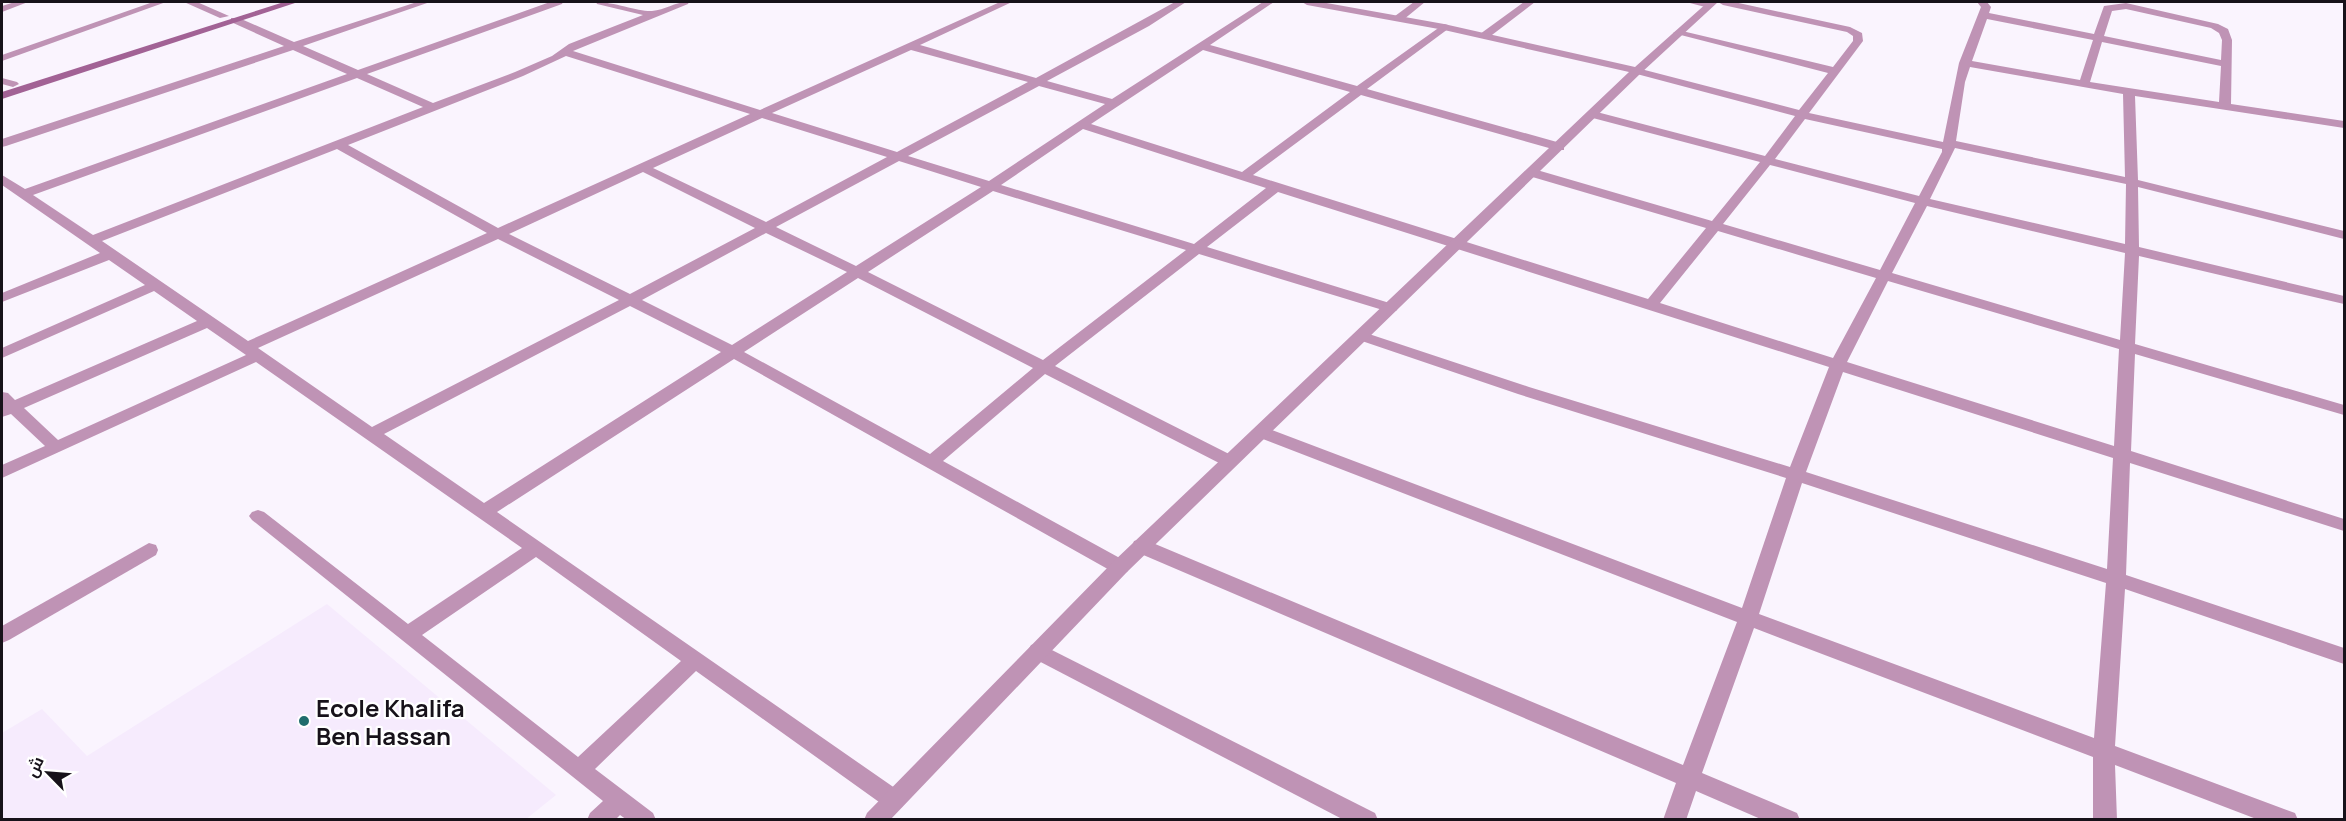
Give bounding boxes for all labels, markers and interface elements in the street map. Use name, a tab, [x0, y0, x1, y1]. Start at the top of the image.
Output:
place label: Ecole Khalifa Ben Hassan	[316, 691, 465, 752]
marker: Ecole Khalifa Ben Hassan	[297, 714, 311, 728]
north arrow	[18, 743, 78, 803]
text: ش	[20, 753, 49, 781]

